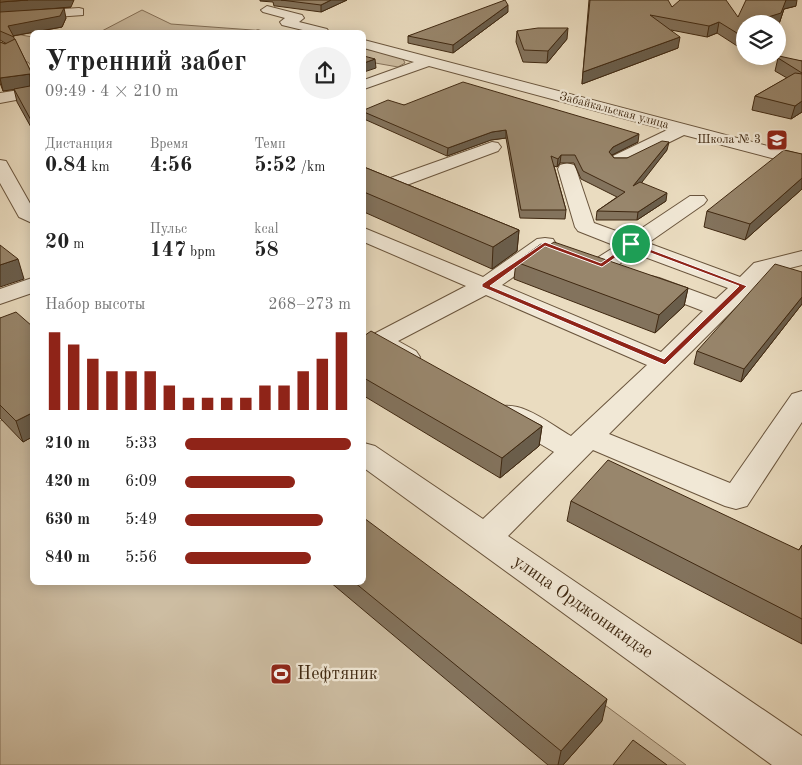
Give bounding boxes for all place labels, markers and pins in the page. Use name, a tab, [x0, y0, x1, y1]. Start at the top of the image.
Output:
school or university icon: Школа № 3	[765, 128, 789, 152]
place label: Школа № 3	[697, 134, 761, 146]
pin	[610, 223, 652, 265]
sports icon: Нефтяник	[269, 662, 293, 686]
place label: Нефтяник	[297, 665, 378, 684]

